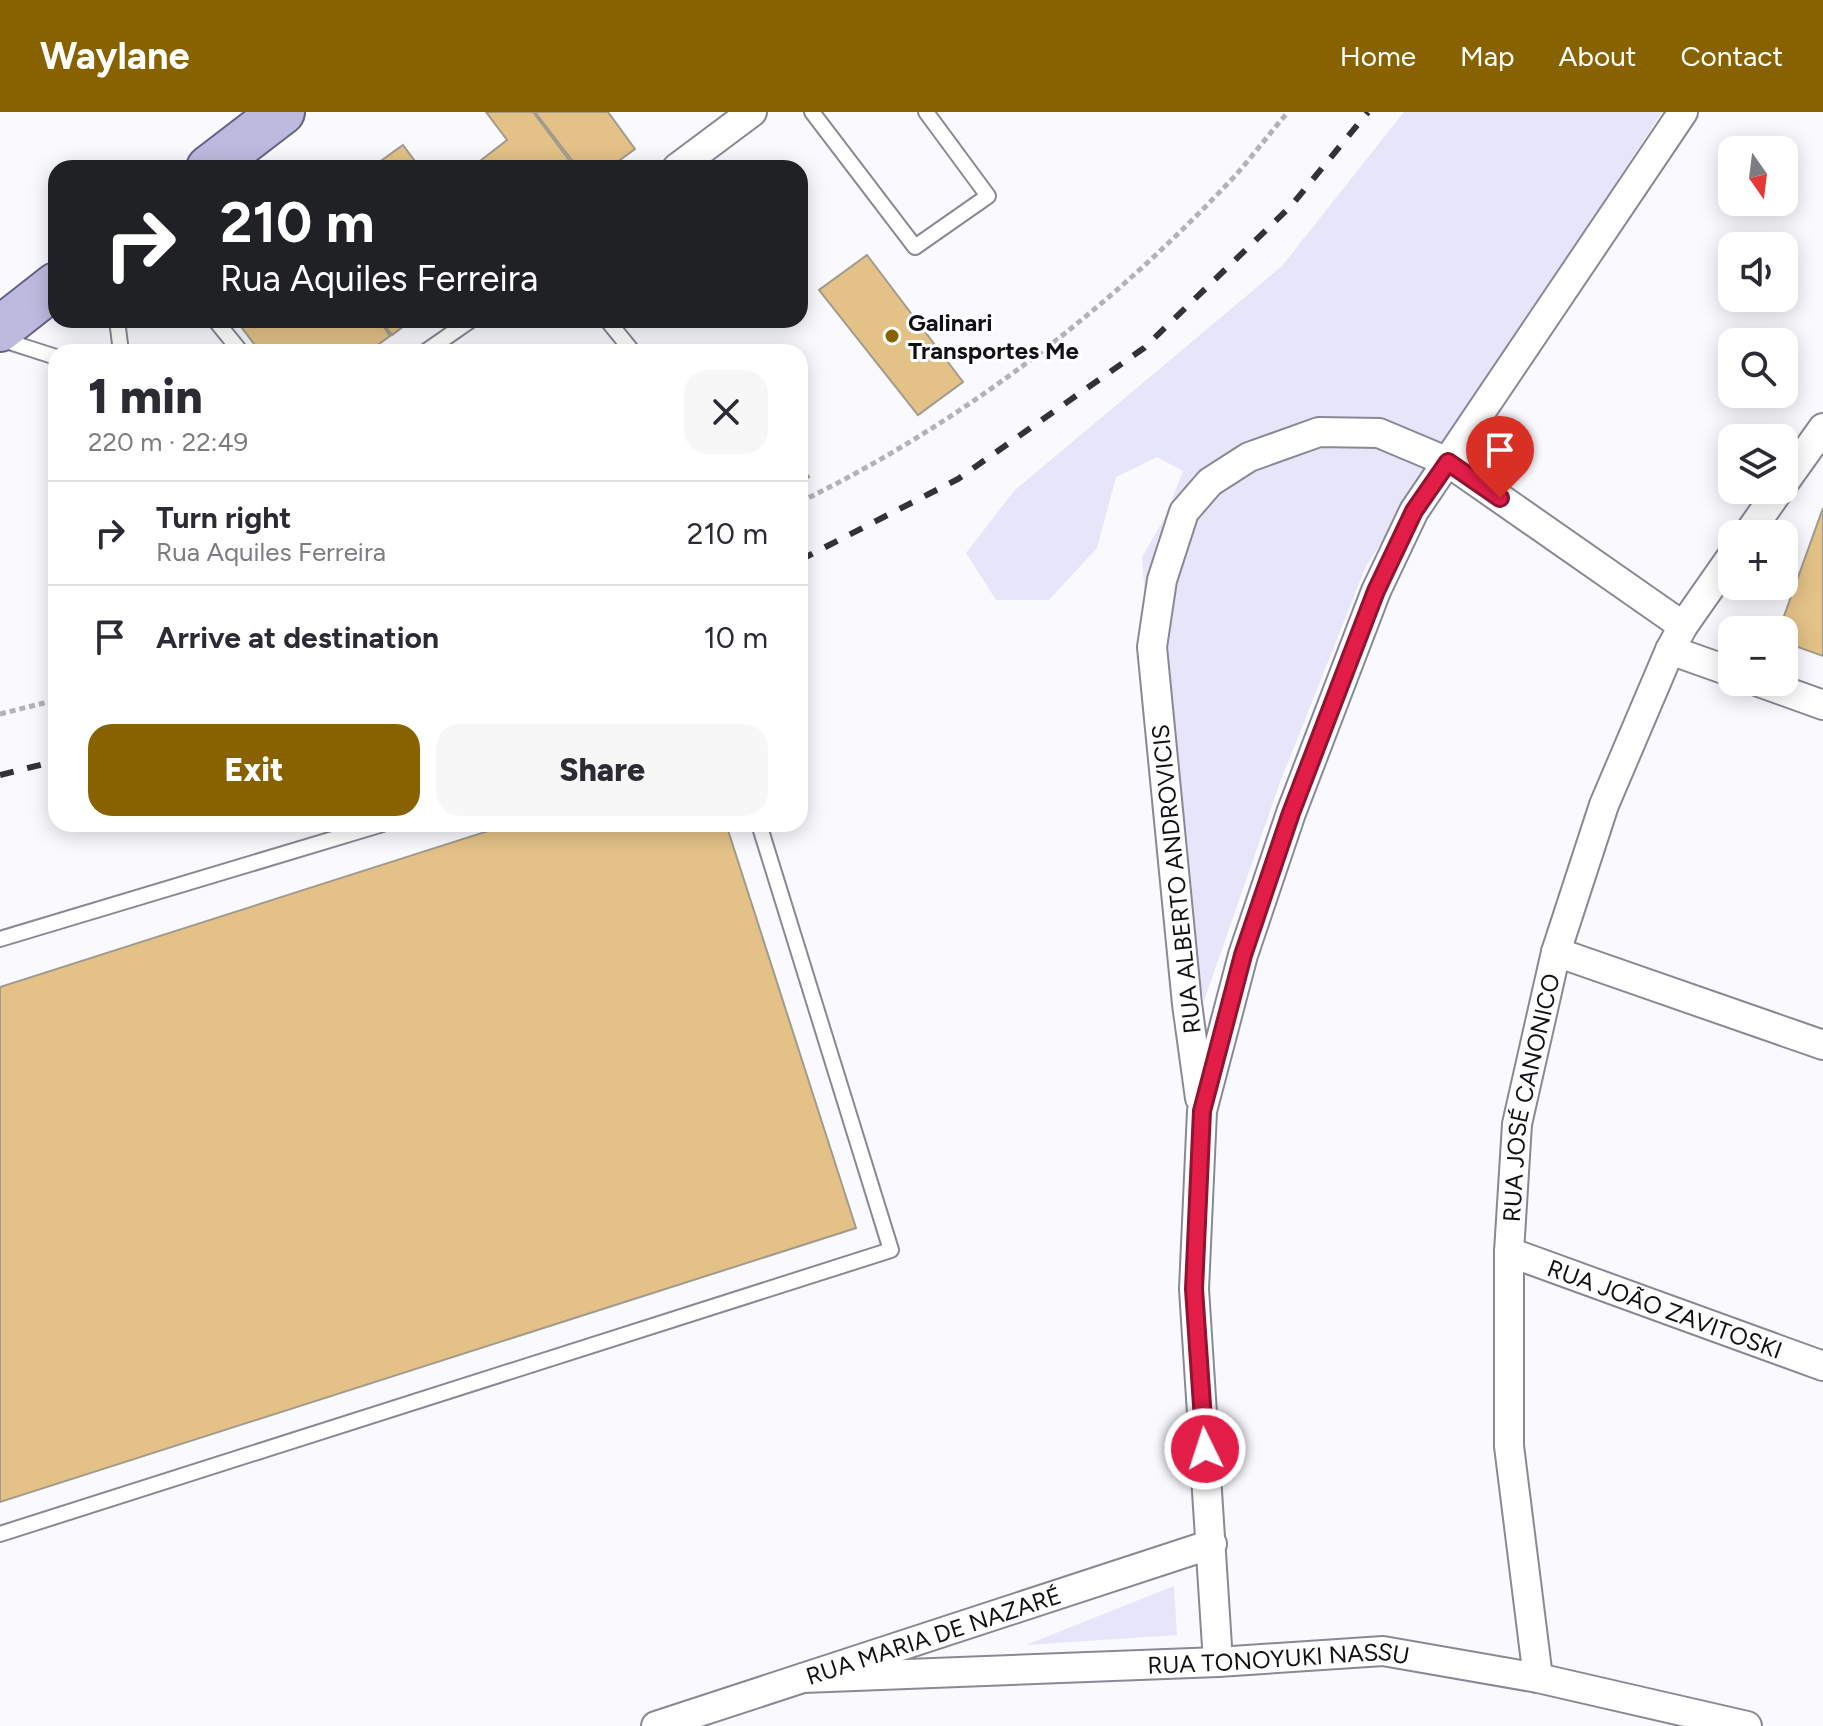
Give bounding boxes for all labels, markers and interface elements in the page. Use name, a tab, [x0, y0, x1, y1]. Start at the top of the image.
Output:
text: Waylane	[40, 33, 190, 79]
text: Home	[1340, 39, 1416, 73]
text: Map	[1460, 39, 1515, 73]
text: About	[1559, 39, 1636, 73]
text: Contact	[1680, 39, 1783, 73]
north arrow	[1718, 136, 1798, 216]
map controls	[1718, 136, 1798, 696]
text: 210 m	[220, 189, 375, 256]
icon: right	[88, 192, 192, 296]
button: sound	[1718, 232, 1798, 312]
text: Rua Aquiles Ferreira	[220, 257, 538, 300]
place label: Galinari Transportes Me	[908, 308, 1079, 365]
marker: Galinari Transportes Me	[883, 327, 901, 345]
button: search	[1718, 328, 1798, 408]
text: 1 min	[88, 367, 203, 425]
button: close	[684, 370, 768, 454]
pin	[1466, 416, 1534, 498]
button: layers	[1718, 424, 1798, 504]
text: 220 m · 22:49	[88, 426, 248, 458]
icon: arrive	[1478, 428, 1522, 472]
text: Turn right	[156, 499, 291, 536]
icon: right	[88, 511, 132, 555]
text: 210 m	[687, 515, 768, 552]
button: +	[1718, 520, 1798, 600]
text: Rua Aquiles Ferreira	[156, 536, 386, 568]
icon: arrive	[88, 615, 132, 659]
button: −	[1718, 616, 1798, 696]
text: Arrive at destination	[156, 619, 439, 656]
text: 10 m	[703, 619, 768, 656]
street label: RUA ALBERTO ANDROVICIS	[1145, 723, 1207, 1035]
button: Exit	[88, 724, 420, 816]
button: Share	[436, 724, 768, 816]
street label: RUA JOSÉ CANONICO	[1496, 971, 1565, 1223]
street label: RUA JOÃO ZAVITOSKI	[1544, 1253, 1786, 1365]
position arrow	[1163, 1407, 1247, 1491]
street label: RUA MARIA DE NAZARÉ	[802, 1580, 1065, 1690]
street label: RUA TONOYUKI NASSU	[1147, 1636, 1412, 1679]

